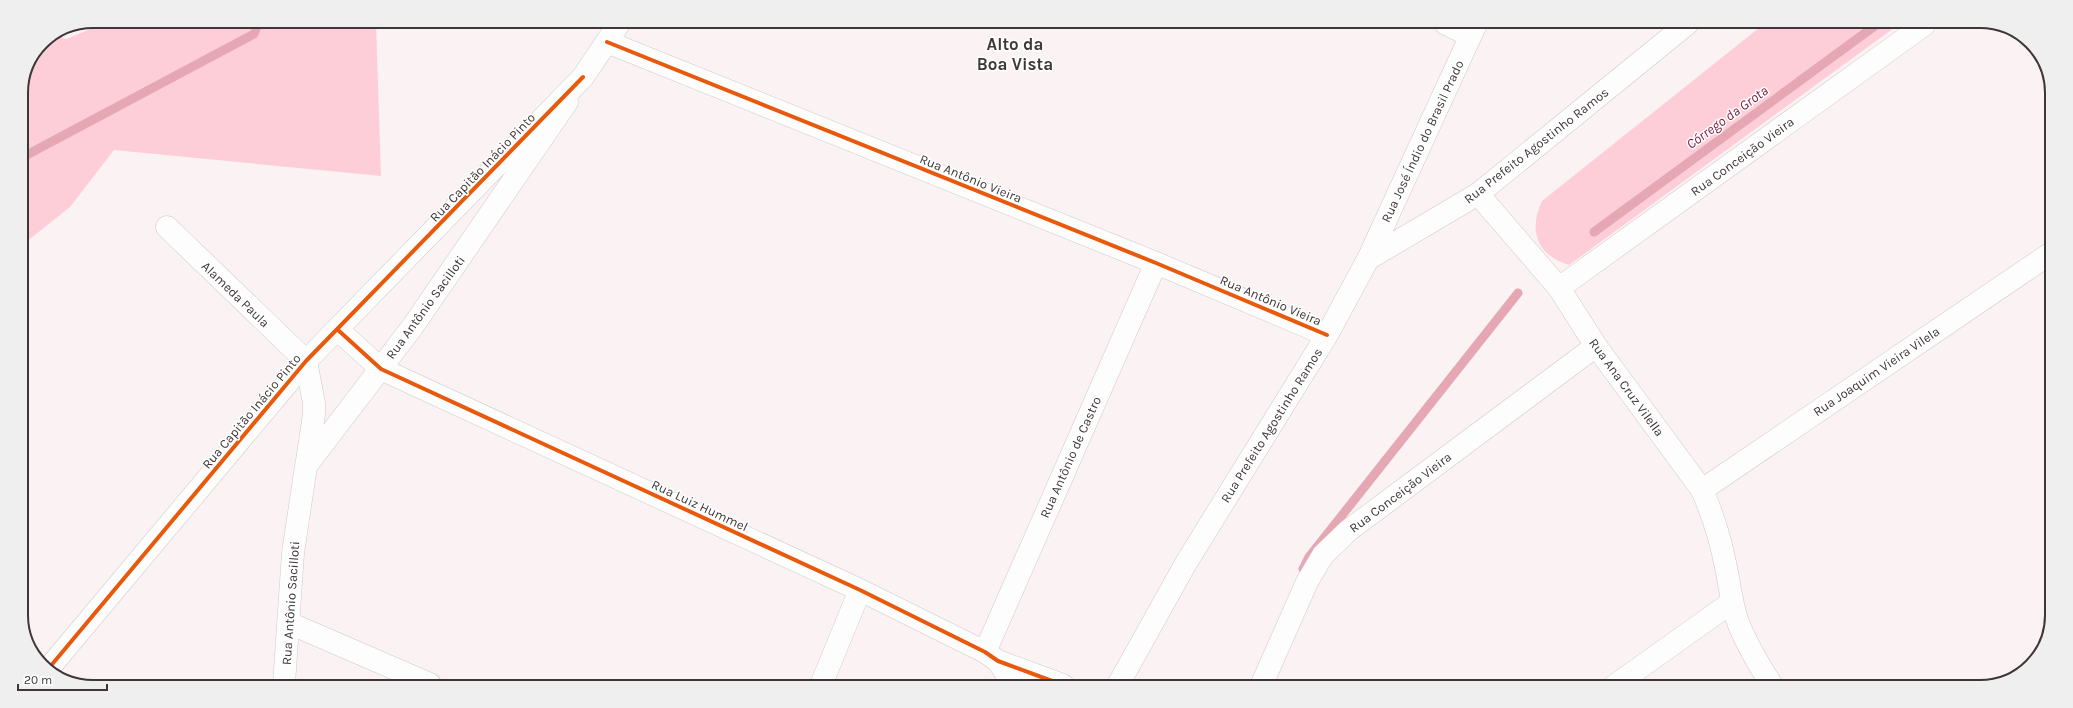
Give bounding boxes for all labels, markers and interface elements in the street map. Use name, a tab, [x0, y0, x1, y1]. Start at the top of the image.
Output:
district label: Alto da Boa Vista	[977, 34, 1053, 74]
street label: Rua José Índio do Brasil Prado	[1376, 57, 1467, 225]
water label: Córrego da Grota	[1683, 82, 1771, 153]
street label: Rua Prefeito Agostinho Ramos	[1461, 84, 1612, 207]
street label: Rua Capitão Inácio Pinto	[427, 110, 538, 225]
street label: Rua Conceição Vieira	[1688, 114, 1797, 199]
street label: Rua Antônio Vieira	[918, 151, 1024, 206]
street label: Rua Antônio Sacilloti	[383, 253, 468, 362]
street label: Alameda Paula	[199, 258, 273, 330]
street label: Rua Antônio Vieira	[1218, 272, 1324, 329]
street label: Rua Joaquim Vieira Vilela	[1810, 323, 1943, 420]
street label: Rua Ana Cruz Vilella	[1586, 335, 1667, 439]
street label: Rua Prefeito Agostinho Ramos	[1218, 345, 1325, 505]
street label: Rua Capitão Inácio Pinto	[199, 351, 304, 472]
street label: Rua Antônio de Castro	[1037, 394, 1104, 520]
street label: Rua Conceição Vieira	[1346, 449, 1454, 536]
street label: Rua Luiz Hummel	[649, 477, 750, 534]
street label: Rua Antônio Sacilloti	[279, 541, 302, 665]
scale bar	[18, 666, 107, 692]
text: 20 m	[24, 673, 52, 687]

